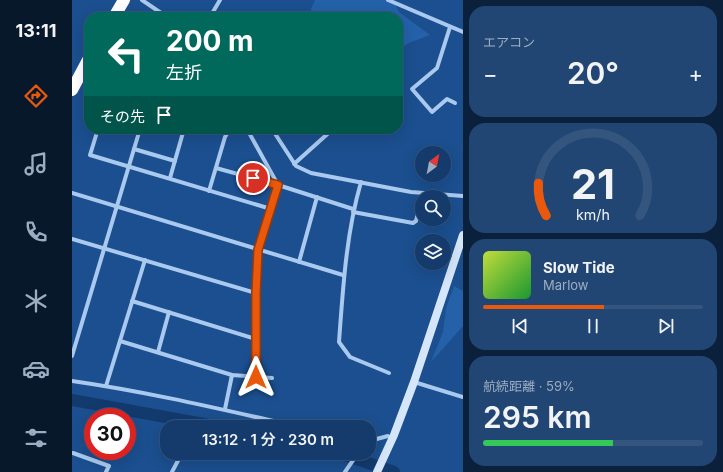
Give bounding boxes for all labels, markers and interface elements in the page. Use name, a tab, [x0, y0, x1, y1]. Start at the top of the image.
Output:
text: 13:11	[16, 20, 56, 41]
text: 200 m	[166, 24, 254, 58]
icon: left	[100, 28, 152, 80]
text: エアコン	[483, 34, 535, 50]
text: 20°	[567, 55, 619, 91]
text: −	[483, 61, 498, 87]
text: +	[688, 61, 703, 87]
text: 左折	[166, 62, 202, 83]
icon: directions	[22, 82, 50, 110]
icon: arrive	[153, 104, 175, 126]
text: その先	[100, 107, 145, 126]
north arrow	[415, 146, 451, 182]
map controls	[415, 146, 451, 270]
icon: music	[22, 150, 50, 178]
text: 21	[571, 159, 615, 209]
pin	[236, 161, 270, 195]
icon: arrive	[242, 167, 264, 189]
button: search	[415, 190, 451, 226]
text: km/h	[576, 205, 610, 222]
icon: phone	[22, 218, 50, 246]
button: layers	[415, 234, 451, 270]
text: Slow Tide	[543, 258, 615, 277]
text: Marlow	[543, 277, 589, 293]
icon: climate	[22, 287, 50, 315]
icon: previous	[509, 315, 531, 337]
icon: pause	[582, 315, 604, 337]
icon: next	[655, 315, 677, 337]
icon: car	[22, 355, 50, 383]
position arrow	[235, 356, 277, 398]
text: 航続距離 · 59%	[483, 378, 575, 394]
text: 295 km	[483, 399, 591, 435]
speed limit sign: 30	[84, 408, 136, 460]
icon: filters	[22, 424, 50, 452]
text: 13:12 · 1 分 · 230 m	[202, 430, 334, 449]

